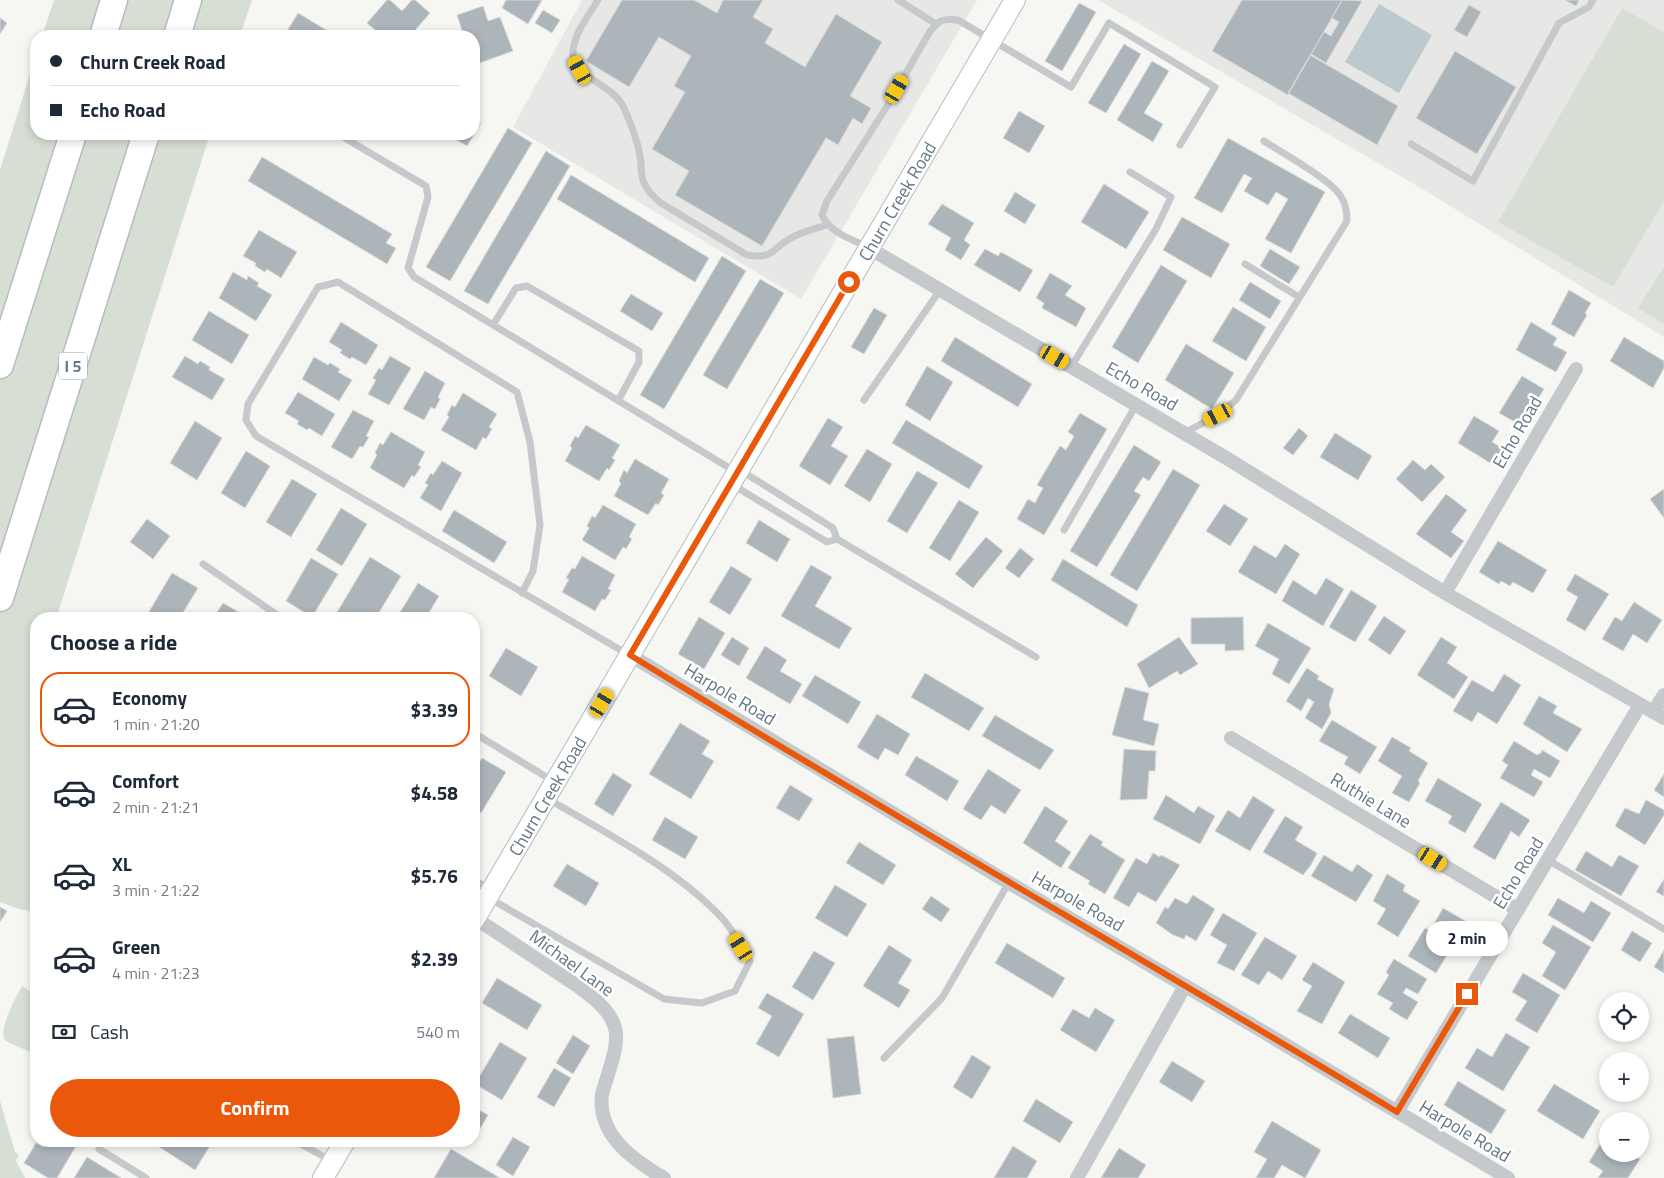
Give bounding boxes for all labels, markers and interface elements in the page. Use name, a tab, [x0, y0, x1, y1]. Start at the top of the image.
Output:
text: Churn Creek Road	[80, 47, 226, 76]
car	[566, 53, 593, 87]
car	[883, 72, 910, 106]
text: Echo Road	[80, 95, 166, 124]
street label: Churn Creek Road	[851, 136, 942, 266]
route start	[838, 271, 860, 293]
car	[1038, 343, 1071, 371]
road number: I 5	[59, 352, 87, 380]
street label: Echo Road	[1101, 354, 1183, 418]
street label: Echo Road	[1485, 391, 1549, 473]
car	[1201, 402, 1234, 428]
text: Choose a ride	[50, 625, 177, 659]
street label: Harpole Road	[679, 656, 781, 732]
text: Economy	[112, 683, 187, 712]
car	[587, 686, 616, 720]
icon: car	[52, 687, 97, 732]
text: $3.39	[411, 695, 458, 724]
text: 1 min · 21:20	[112, 712, 200, 736]
street label: Churn Creek Road	[501, 731, 593, 861]
street label: Ruthie Lane	[1325, 765, 1417, 835]
text: Comfort	[112, 766, 179, 795]
icon: car	[52, 770, 97, 815]
text: $4.58	[411, 778, 458, 807]
text: 2 min · 21:21	[112, 795, 200, 819]
street label: Echo Road	[1486, 832, 1550, 914]
car	[1416, 845, 1449, 873]
text: XL	[112, 849, 132, 878]
icon: car	[52, 853, 97, 898]
text: $5.76	[411, 861, 458, 890]
street label: Harpole Road	[1027, 864, 1129, 938]
text: 3 min · 21:22	[112, 878, 200, 902]
callout: 2 min	[1426, 922, 1508, 956]
street label: Michael Lane	[524, 923, 620, 1003]
text: 2 min	[1448, 926, 1486, 950]
car	[726, 930, 755, 964]
text: Green	[112, 932, 161, 961]
icon: car	[52, 936, 97, 981]
text: $2.39	[411, 944, 458, 973]
text: 4 min · 21:23	[112, 961, 200, 985]
route end	[1456, 983, 1478, 1005]
map controls	[1599, 992, 1649, 1162]
button: locate	[1599, 992, 1649, 1042]
text: Cash	[90, 1017, 129, 1046]
icon: cash	[50, 1018, 78, 1046]
text: 540 m	[416, 1020, 460, 1044]
button: +	[1599, 1052, 1649, 1102]
button: Confirm	[50, 1079, 460, 1137]
street label: Harpole Road	[1414, 1093, 1516, 1169]
button: −	[1599, 1112, 1649, 1162]

